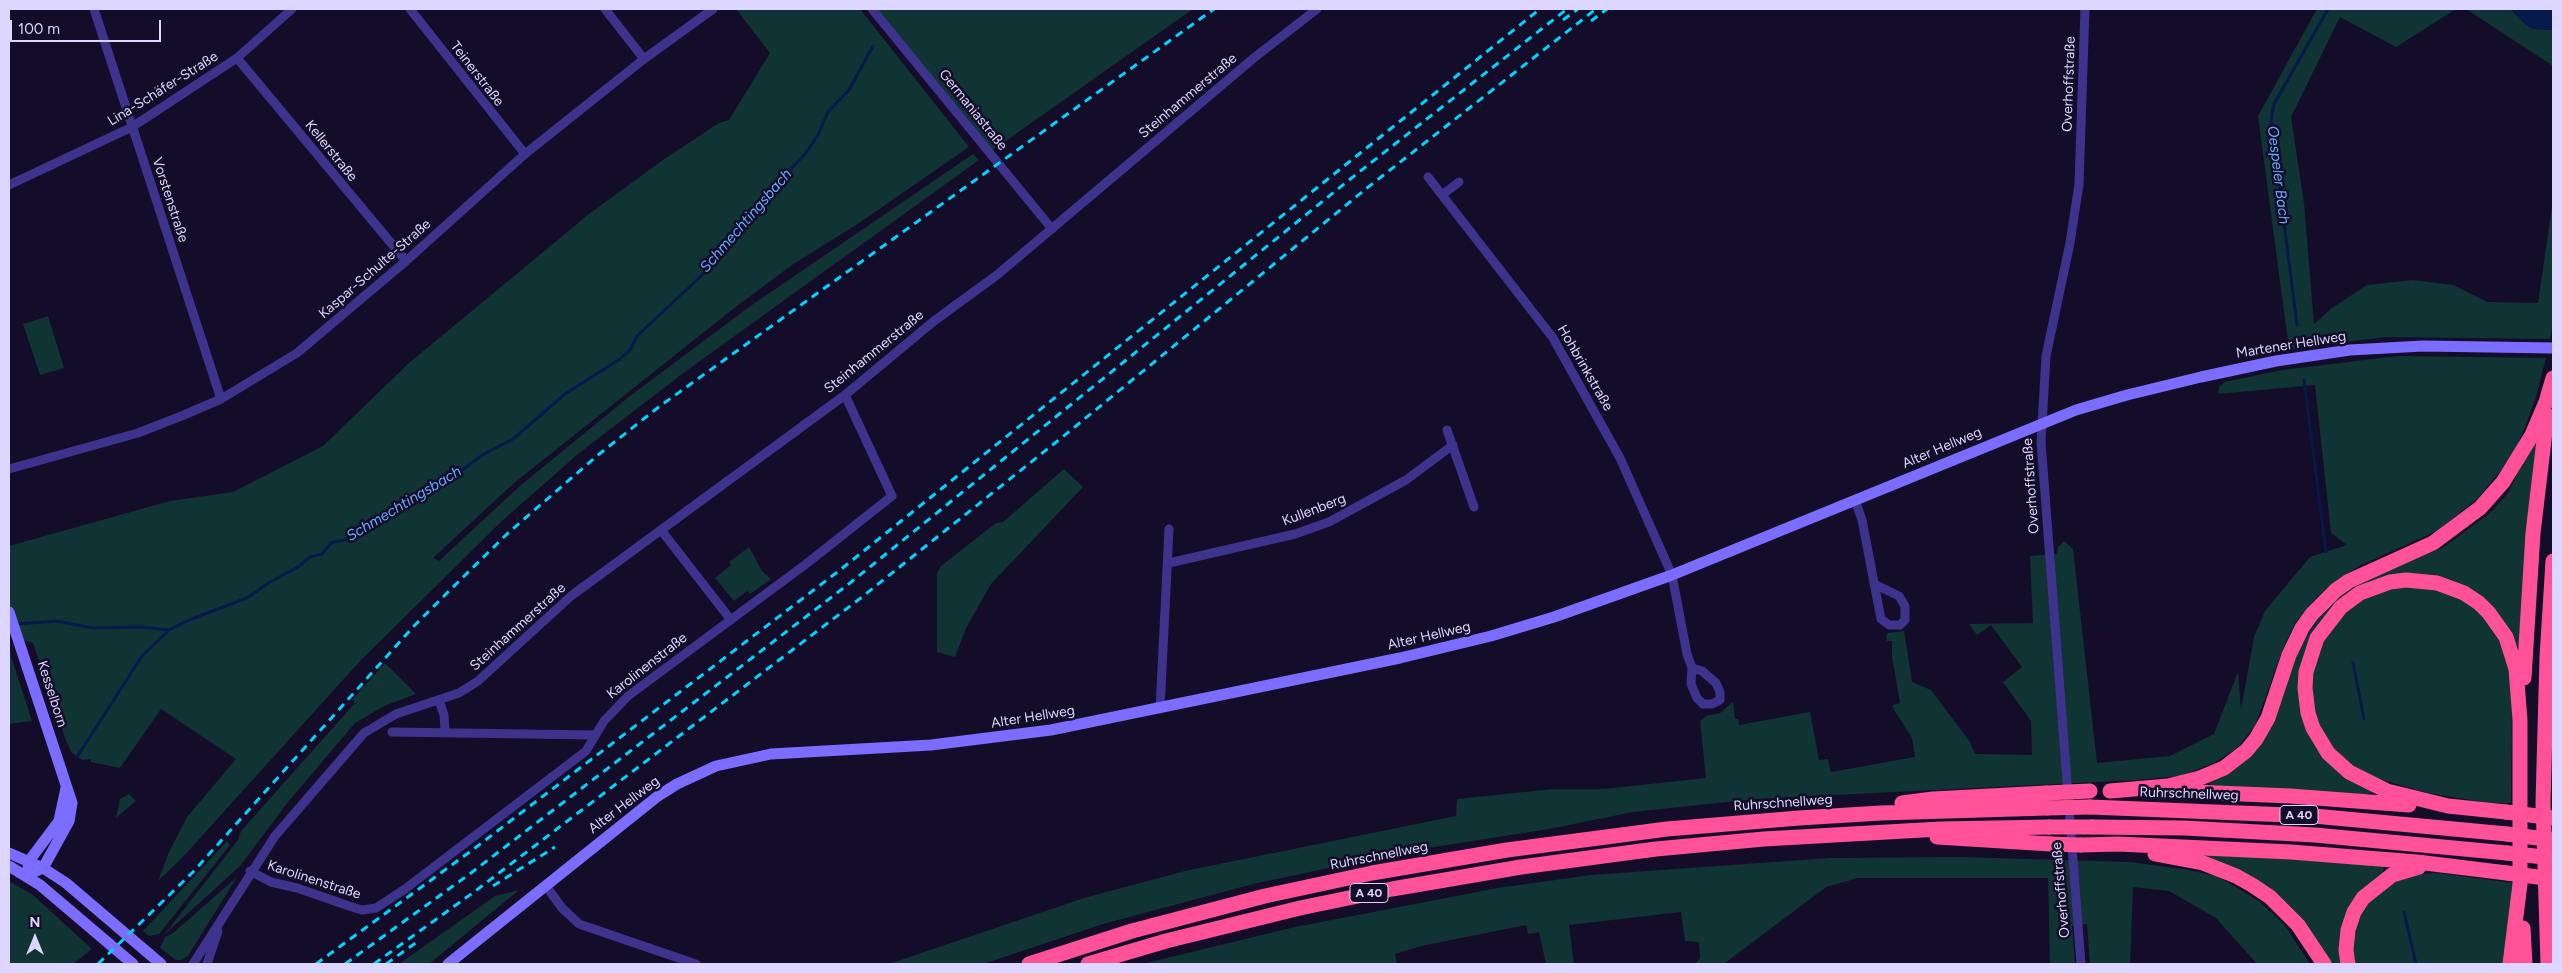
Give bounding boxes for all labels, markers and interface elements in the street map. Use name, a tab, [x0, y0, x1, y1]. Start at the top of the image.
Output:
scale bar	[12, 10, 164, 42]
text: 100 m	[18, 20, 60, 38]
street label: Overhoffstraße	[2059, 36, 2079, 132]
street label: Teinerstraße	[447, 38, 507, 110]
street label: Lina-Schäfer-Straße	[105, 48, 221, 130]
street label: Steinhammerstraße	[1136, 50, 1240, 142]
street label: Germaniastraße	[935, 66, 1011, 154]
street label: Kellerstraße	[301, 117, 361, 185]
water label: Oespeler Bach	[2263, 125, 2293, 225]
street label: Vorstenstraße	[148, 155, 192, 245]
water label: Schmechtingsbach	[696, 166, 796, 276]
street label: Kaspar-Schulte-Straße	[316, 216, 434, 322]
street label: Steinhammerstraße	[821, 307, 927, 397]
street label: Hohbrinkstraße	[1554, 322, 1616, 414]
street label: Martener Hellweg	[2235, 328, 2347, 362]
street label: Alter Hellweg	[1900, 424, 1984, 472]
street label: Overhoffstraße	[2019, 438, 2043, 534]
water label: Schmechtingsbach	[343, 463, 465, 545]
street label: Kullenberg	[1280, 490, 1348, 530]
street label: Steinhammerstraße	[467, 580, 569, 674]
street label: Alter Hellweg	[1386, 618, 1472, 654]
street label: Karolinenstraße	[604, 629, 690, 703]
street label: Kesselborn	[33, 659, 71, 729]
street label: Alter Hellweg	[990, 702, 1076, 732]
street label: Alter Hellweg	[585, 773, 663, 837]
street label: Ruhrschnellweg	[2139, 784, 2239, 804]
street label: Ruhrschnellweg	[1733, 791, 1833, 815]
road number: A 40	[2280, 806, 2318, 824]
street label: Ruhrschnellweg	[1329, 838, 1429, 874]
street label: Overhoffstraße	[2048, 842, 2074, 938]
street label: Karolinenstraße	[265, 857, 363, 903]
road number: A 40	[1350, 884, 1388, 902]
north arrow	[10, 913, 60, 963]
text: N	[30, 914, 40, 931]

